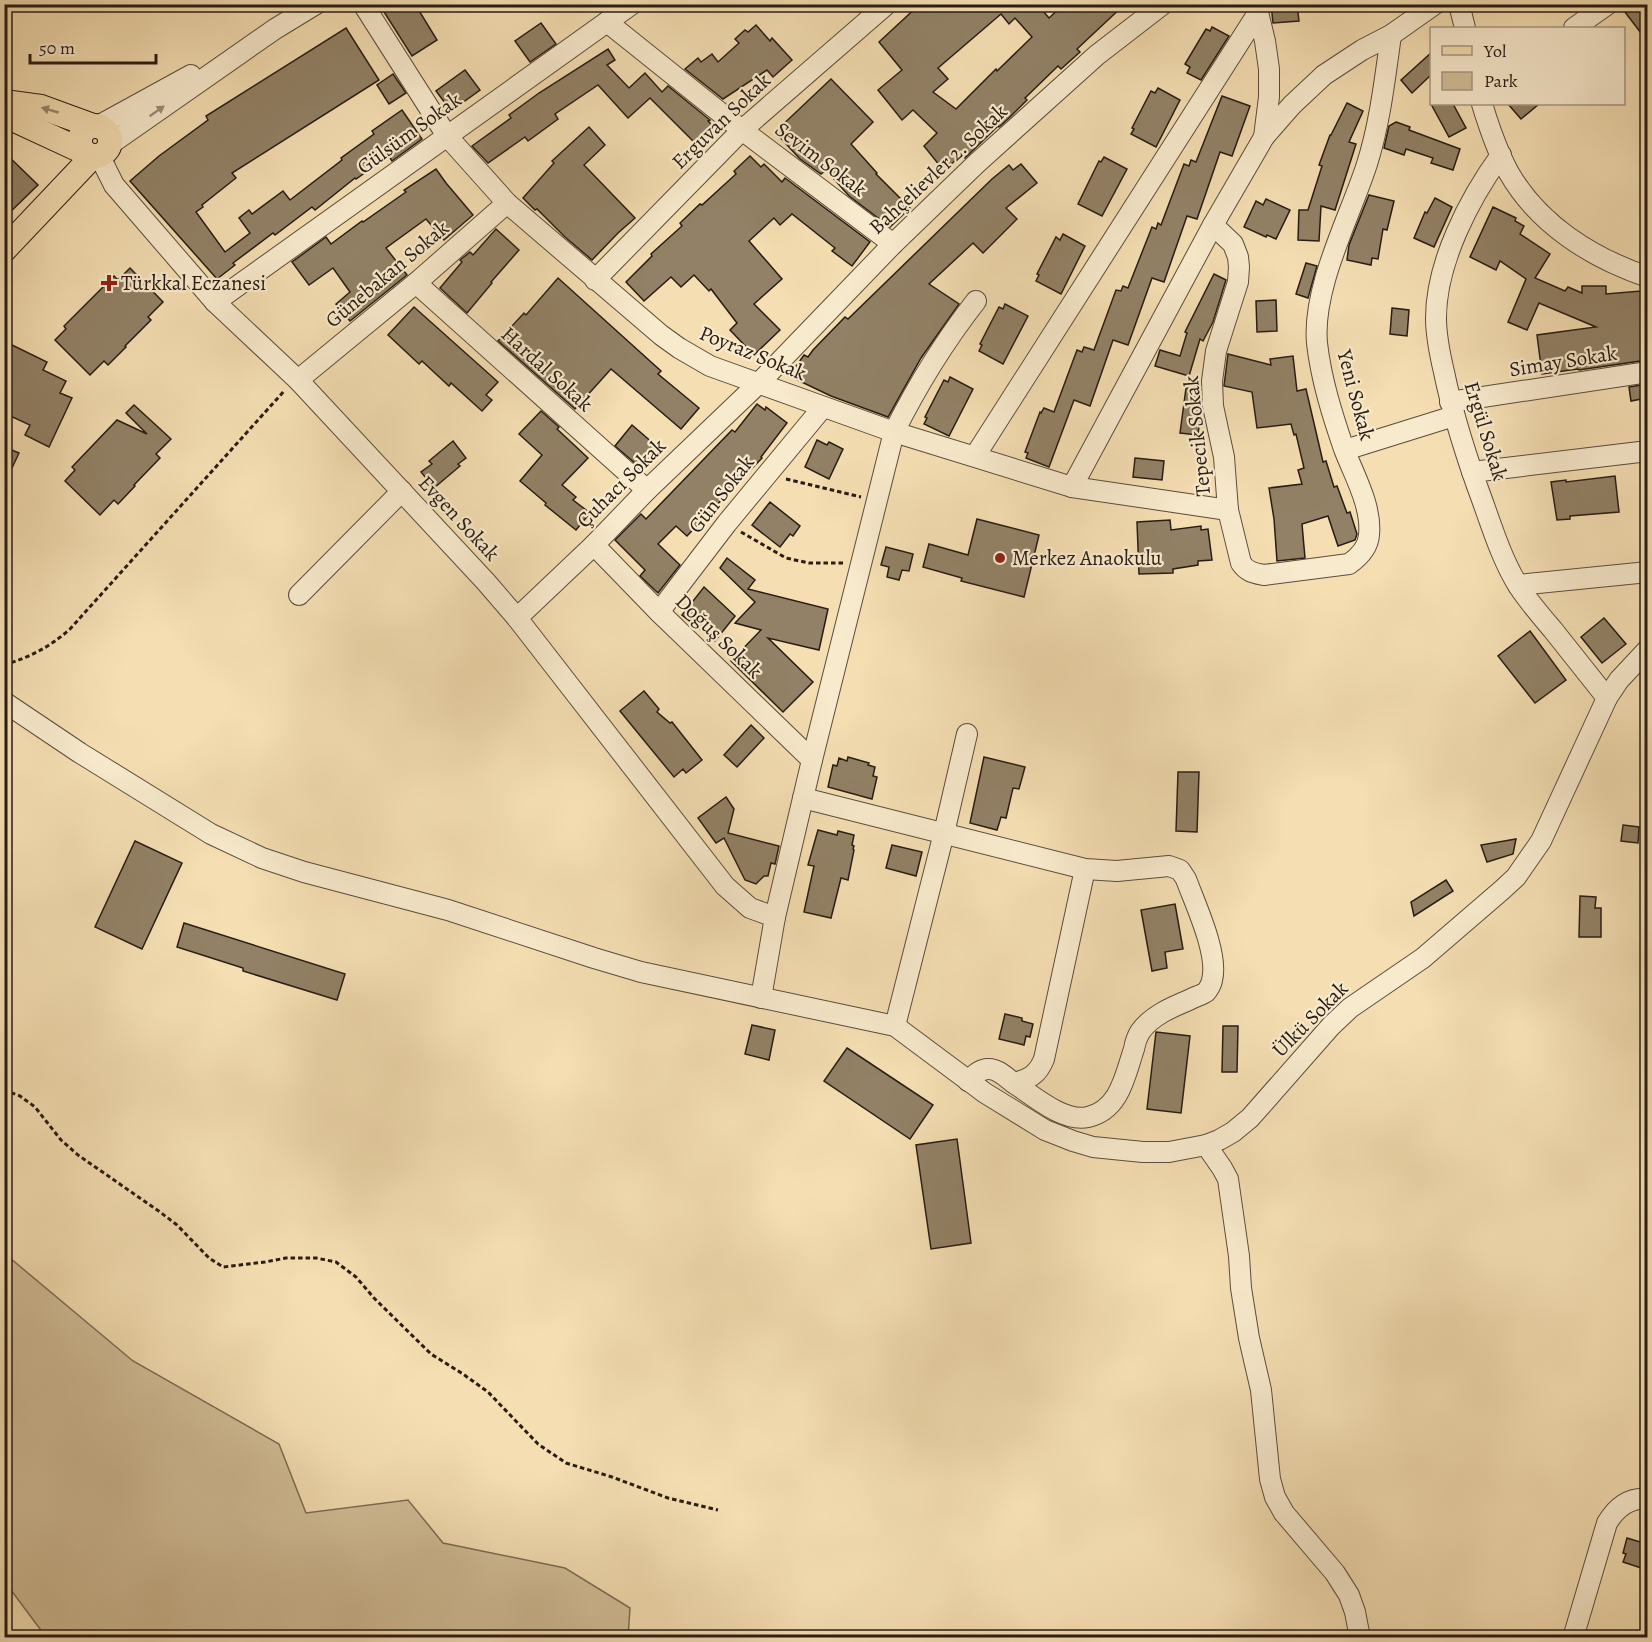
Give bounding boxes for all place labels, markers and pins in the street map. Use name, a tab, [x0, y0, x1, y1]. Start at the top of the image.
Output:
place label: Türkkal Eczanesi	[121, 269, 266, 297]
marker: Türkkal Eczanesi	[102, 276, 116, 290]
place label: Merkez Anaokulu	[1012, 544, 1163, 572]
marker: Merkez Anaokulu	[993, 551, 1007, 565]

